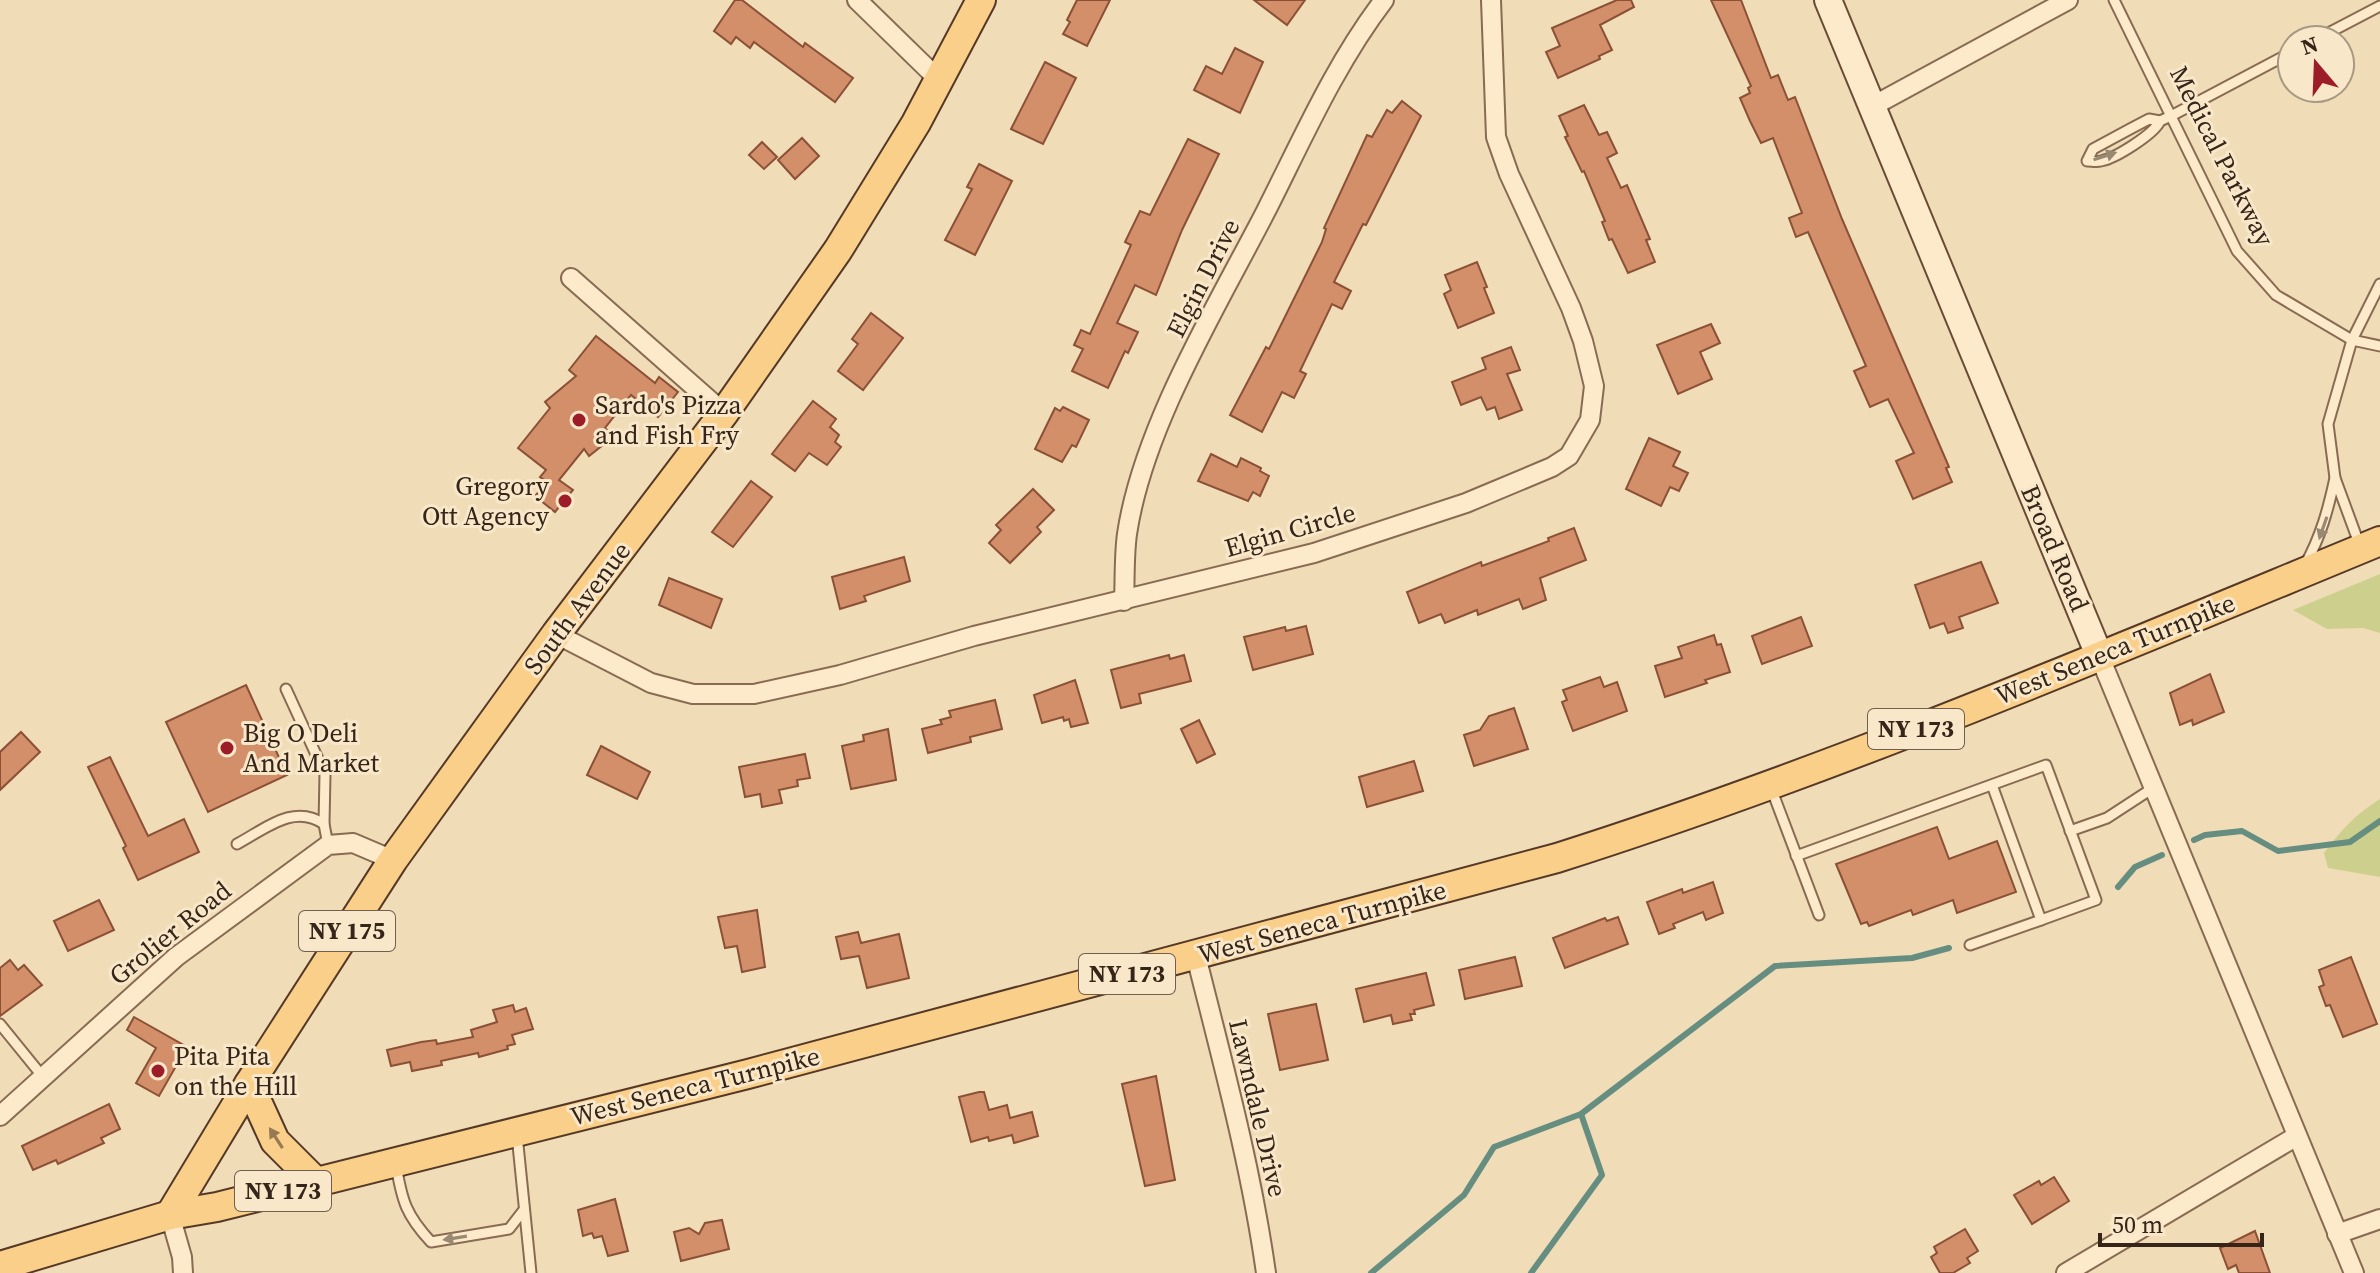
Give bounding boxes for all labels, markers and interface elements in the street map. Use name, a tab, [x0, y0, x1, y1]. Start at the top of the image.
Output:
north arrow	[2276, 24, 2356, 104]
text: N	[2297, 28, 2322, 62]
street label: Medical Parkway	[2161, 60, 2283, 253]
one-way arrow	[2093, 150, 2117, 162]
street label: Elgin Drive	[1158, 212, 1248, 344]
place label: Sardo's Pizza and Fish Fry	[595, 387, 742, 453]
marker: Sardo's Pizza and Fish Fry	[570, 411, 588, 429]
place label: Gregory Ott Agency	[422, 468, 550, 534]
street label: Broad Road	[2012, 479, 2098, 617]
marker: Gregory Ott Agency	[556, 492, 574, 510]
street label: Elgin Circle	[1220, 494, 1360, 566]
one-way arrow	[2316, 516, 2328, 540]
street label: South Avenue	[515, 534, 639, 682]
street label: West Seneca Turnpike	[1990, 584, 2240, 714]
road number: NY 173	[1868, 709, 1964, 749]
place label: Big O Deli And Market	[243, 715, 380, 781]
marker: Big O Deli And Market	[218, 739, 236, 757]
street label: West Seneca Turnpike	[1194, 872, 1450, 972]
street label: Grolier Road	[101, 873, 239, 993]
road number: NY 175	[299, 911, 395, 951]
road number: NY 173	[1079, 954, 1175, 994]
street label: Lawndale Drive	[1220, 1016, 1296, 1200]
place label: Pita Pita on the Hill	[174, 1038, 297, 1104]
street label: West Seneca Turnpike	[567, 1038, 823, 1134]
marker: Pita Pita on the Hill	[149, 1062, 167, 1080]
one-way arrow	[269, 1127, 284, 1148]
road number: NY 173	[235, 1171, 331, 1211]
scale bar	[2100, 1197, 2262, 1247]
text: 50 m	[2112, 1208, 2163, 1241]
one-way arrow	[442, 1232, 467, 1245]

